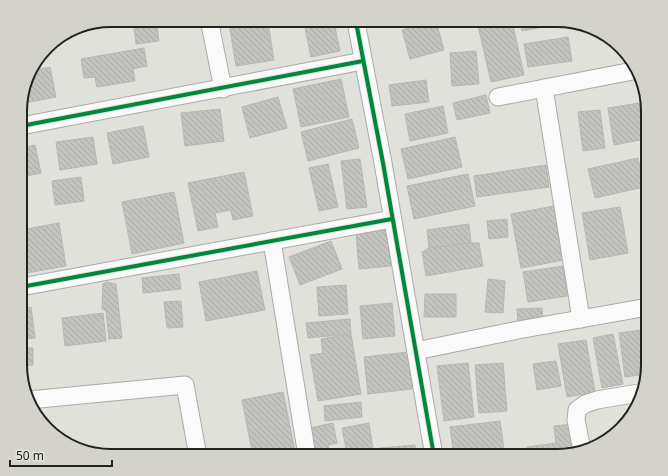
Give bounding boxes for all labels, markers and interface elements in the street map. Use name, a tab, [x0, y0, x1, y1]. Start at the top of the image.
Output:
scale bar	[10, 442, 112, 468]
text: 50 m	[16, 447, 44, 464]

